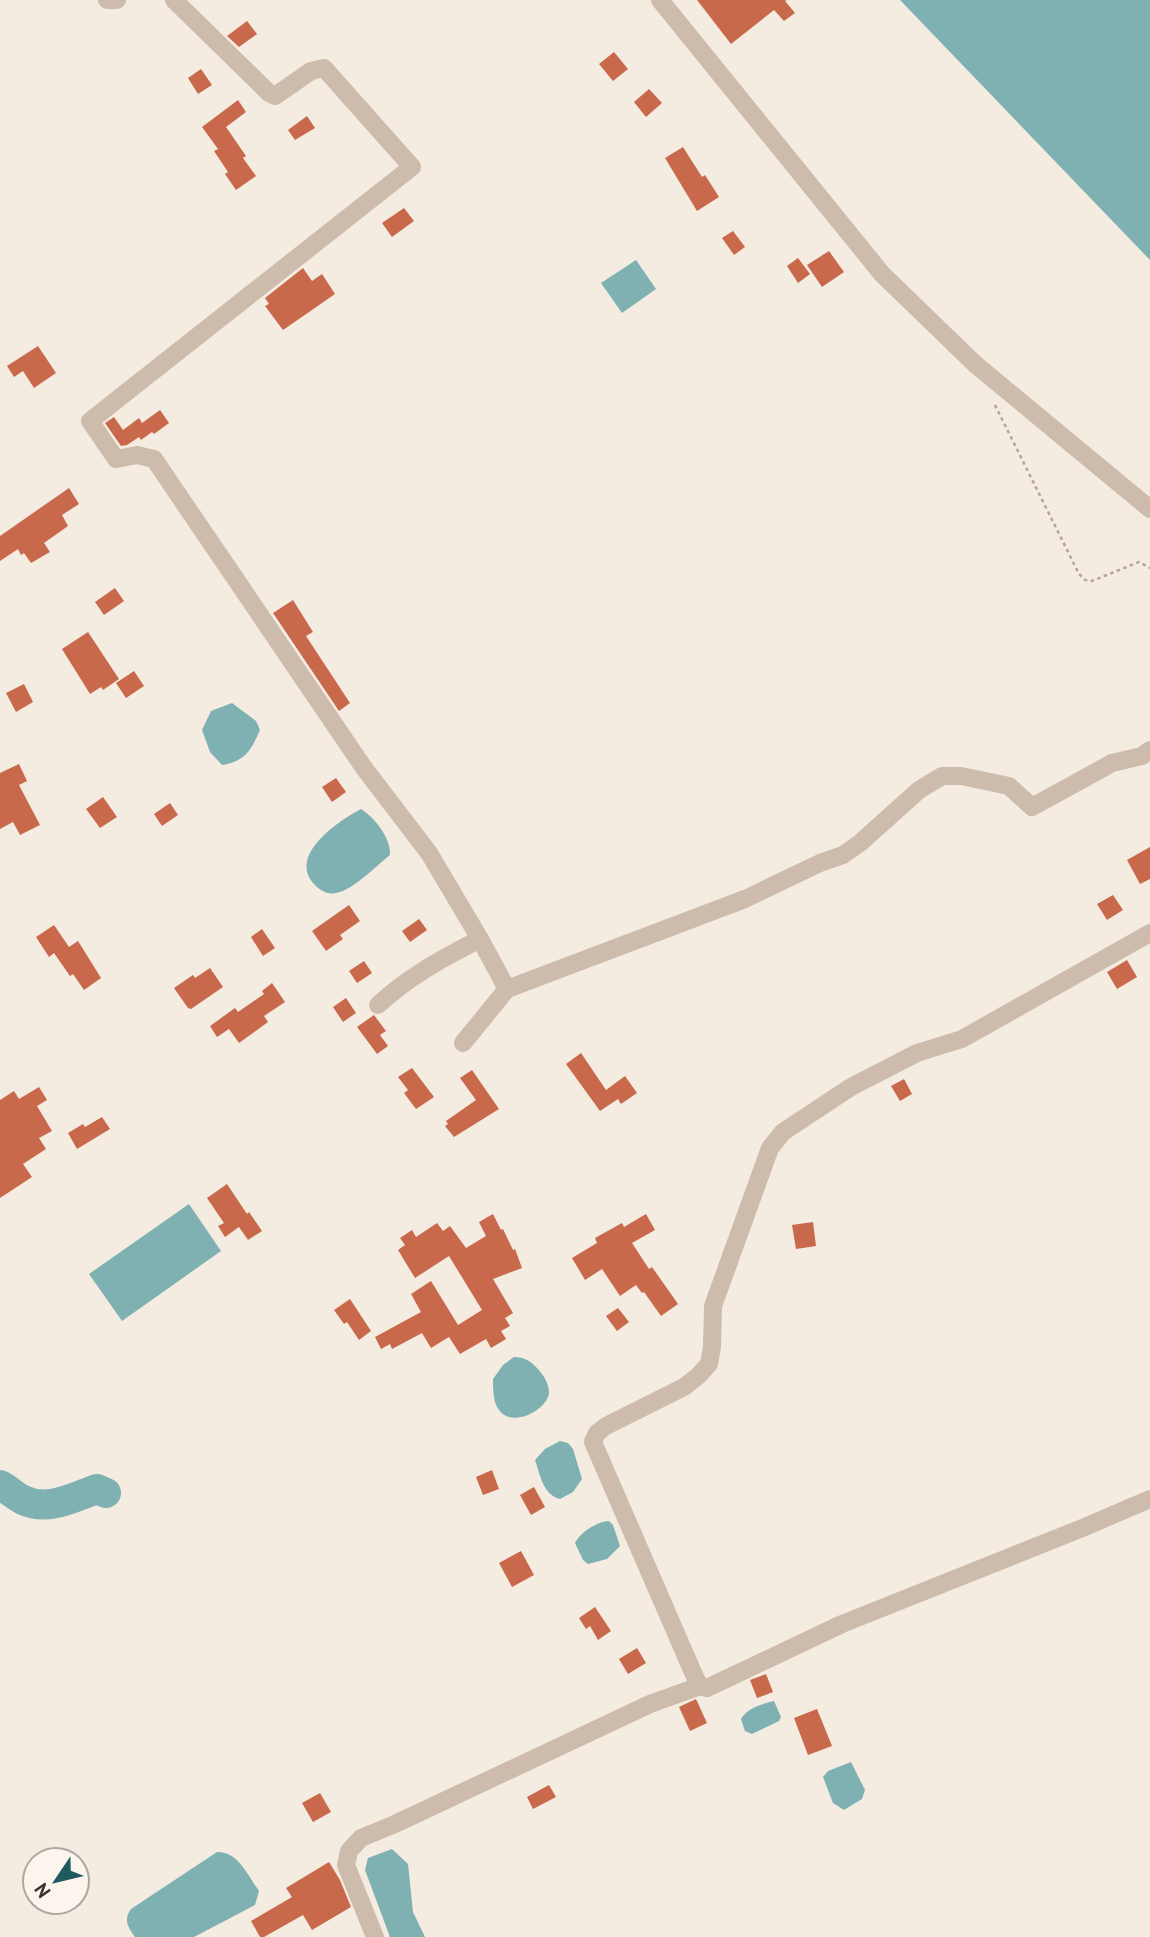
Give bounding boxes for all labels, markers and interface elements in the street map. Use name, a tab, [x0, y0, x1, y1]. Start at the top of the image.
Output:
north arrow	[21, 1846, 91, 1916]
text: N	[29, 1879, 55, 1903]

